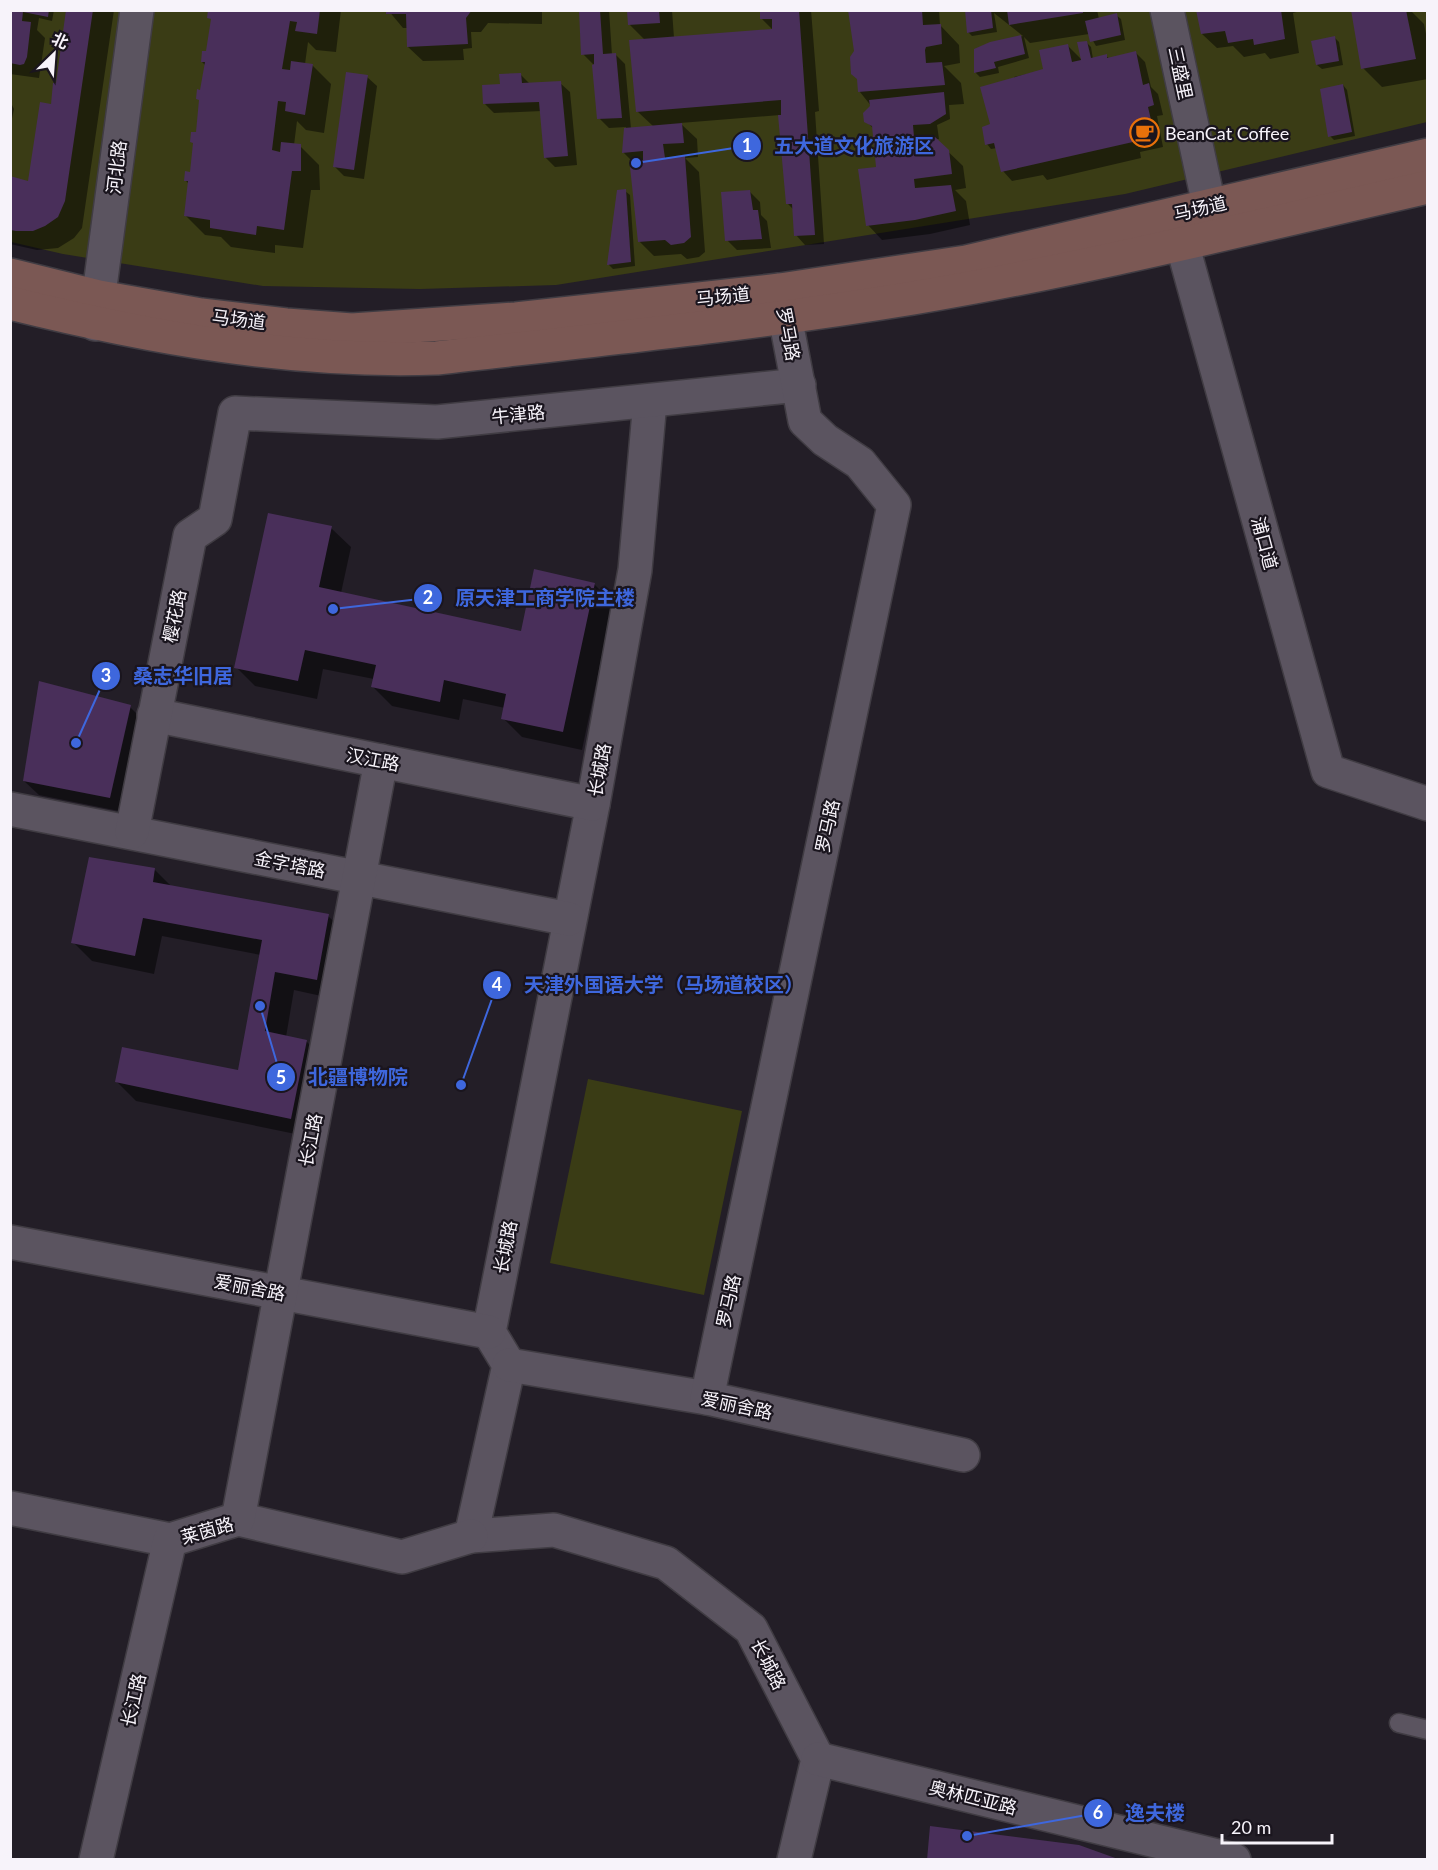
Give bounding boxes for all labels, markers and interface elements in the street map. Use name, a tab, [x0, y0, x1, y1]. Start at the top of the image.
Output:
north arrow	[24, 24, 84, 84]
text: 北	[49, 28, 72, 52]
street label: 三盛里	[1165, 44, 1197, 102]
cafe icon: BeanCat Coffee	[1128, 117, 1160, 149]
place label: BeanCat Coffee	[1165, 122, 1289, 144]
callout: 五大道文化旅游区	[732, 127, 946, 165]
text: 五大道文化旅游区	[774, 133, 934, 157]
text: 1	[742, 134, 752, 156]
street label: 河北路	[102, 139, 130, 195]
street label: 马场道	[1171, 191, 1229, 225]
street label: 马场道	[695, 282, 751, 310]
street label: 马场道	[211, 305, 267, 333]
street label: 罗马路	[773, 305, 805, 363]
street label: 牛津路	[490, 400, 546, 428]
street label: 浦口道	[1247, 514, 1283, 572]
callout: 原天津工商学院主楼	[413, 579, 647, 617]
text: 原天津工商学院主楼	[455, 585, 635, 609]
text: 2	[423, 586, 433, 608]
street label: 樱花路	[158, 587, 190, 645]
callout: 桑志华旧居	[91, 657, 245, 695]
text: 桑志华旧居	[133, 663, 233, 687]
text: 3	[101, 664, 111, 686]
street label: 长城路	[583, 742, 615, 798]
street label: 汉江路	[344, 743, 402, 775]
street label: 罗马路	[811, 797, 843, 855]
street label: 金字塔路	[253, 846, 327, 882]
callout: 天津外国语大学（马场道校区）	[482, 966, 816, 1004]
text: 天津外国语大学（马场道校区）	[524, 972, 804, 996]
text: 4	[492, 973, 502, 995]
callout: 北疆博物院	[266, 1058, 420, 1096]
text: 北疆博物院	[308, 1064, 408, 1088]
text: 5	[276, 1066, 286, 1088]
street label: 长江路	[294, 1111, 326, 1169]
street label: 长城路	[489, 1218, 521, 1276]
street label: 爱丽舍路	[213, 1269, 287, 1305]
street label: 罗马路	[712, 1272, 744, 1330]
street label: 爱丽舍路	[699, 1387, 775, 1423]
street label: 莱茵路	[178, 1512, 236, 1548]
street label: 长城路	[747, 1635, 791, 1693]
street label: 长江路	[116, 1671, 150, 1729]
street label: 奥林匹亚路	[927, 1775, 1019, 1819]
callout: 逸夫楼	[1083, 1794, 1197, 1832]
text: 逸夫楼	[1125, 1800, 1185, 1824]
text: 6	[1093, 1801, 1103, 1823]
scale bar	[1222, 1807, 1332, 1845]
text: 20 m	[1231, 1816, 1271, 1838]

